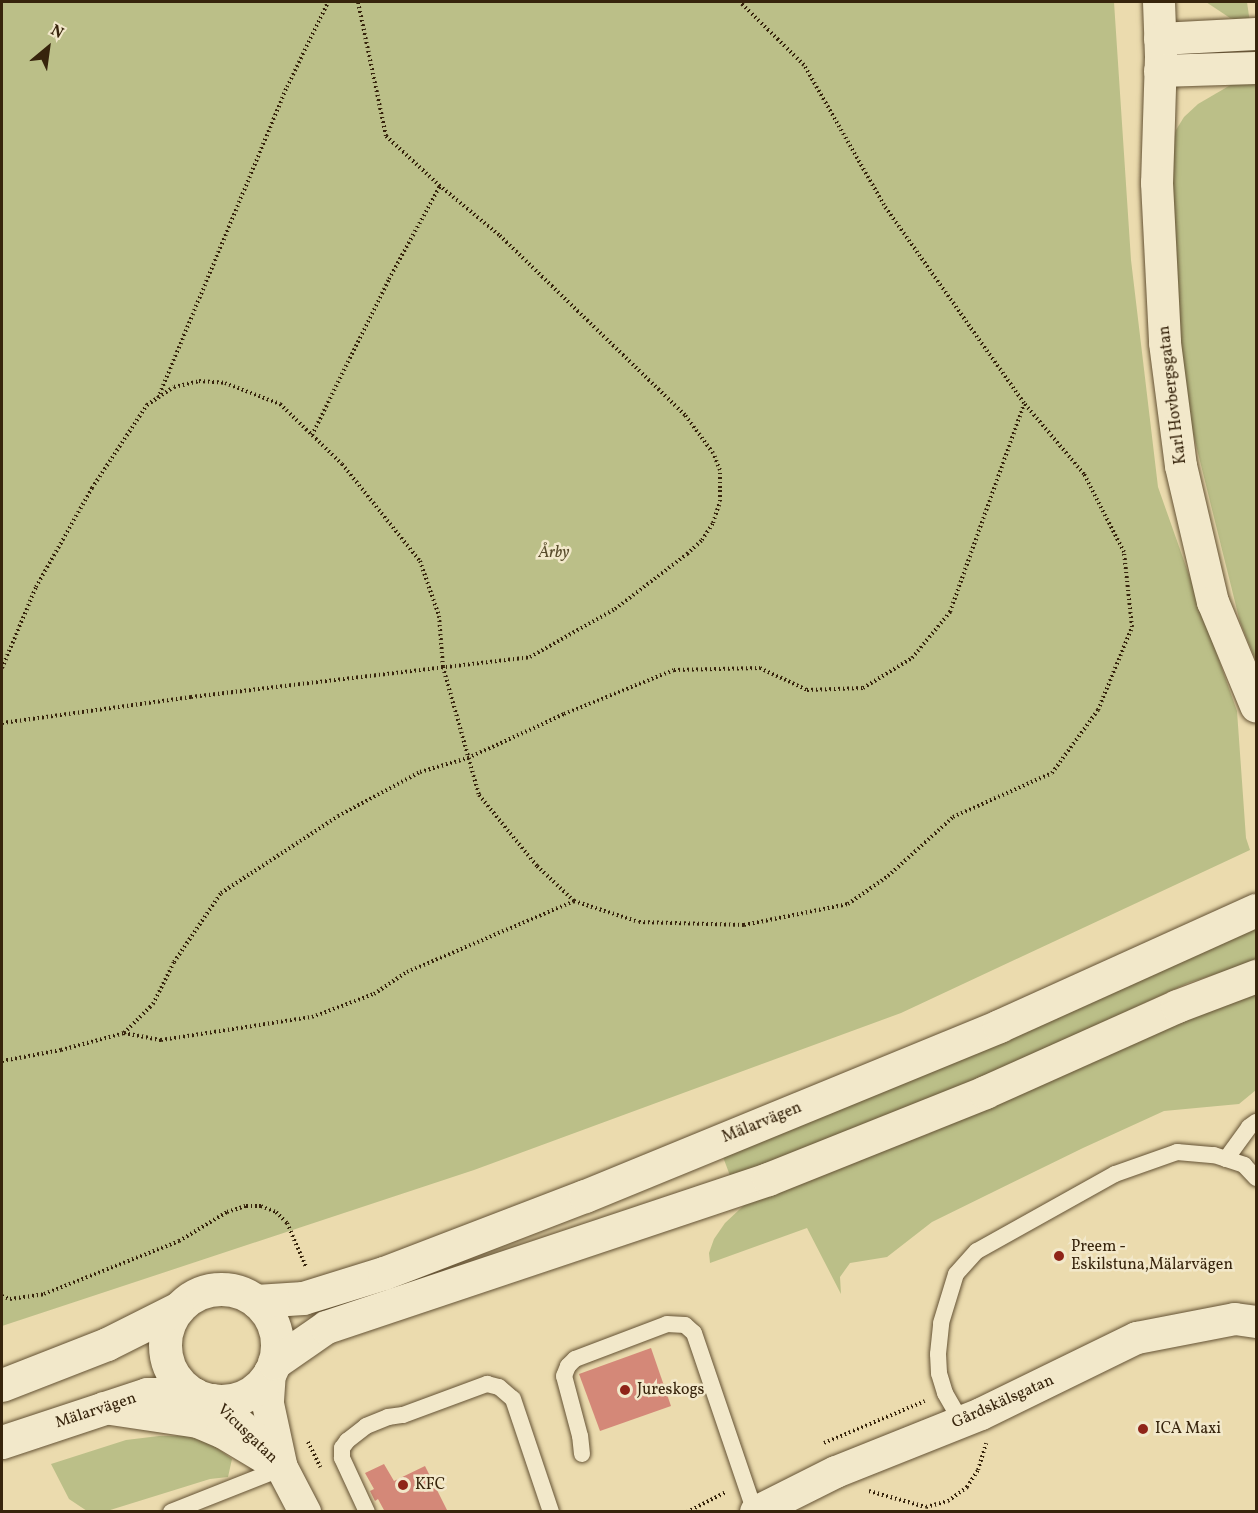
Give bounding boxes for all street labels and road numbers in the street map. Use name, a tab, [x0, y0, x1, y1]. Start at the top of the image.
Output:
street label: Karl Hovbergsgatan	[1155, 325, 1191, 465]
street label: Mälarvägen	[719, 1098, 805, 1148]
street label: Gårdskälsgatan	[949, 1371, 1057, 1433]
street label: Mälarvägen	[53, 1389, 139, 1433]
street label: Vicusgatan	[213, 1400, 281, 1468]

